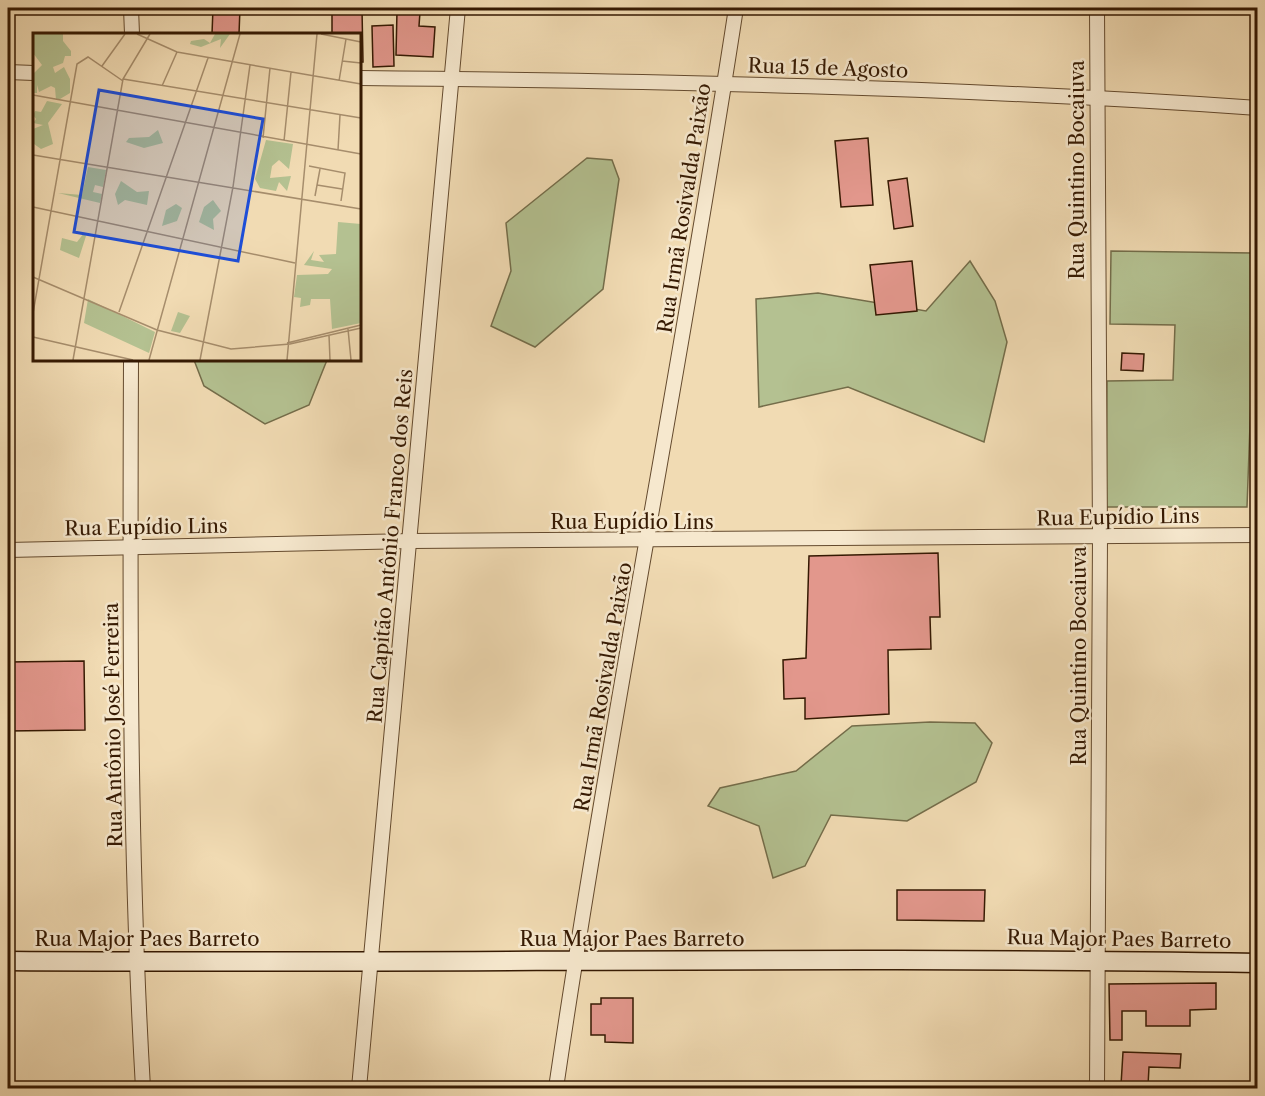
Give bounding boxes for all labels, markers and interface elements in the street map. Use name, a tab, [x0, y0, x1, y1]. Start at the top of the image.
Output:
inset map	[33, 33, 362, 362]
street label: Rua 15 de Agosto	[747, 53, 909, 83]
street label: Rua Quintino Bocaiuva	[1065, 60, 1089, 280]
street label: Rua Irmã Rosivalda Paixão	[652, 81, 716, 335]
street label: Rua Capitão Antônio Franco dos Reis	[363, 368, 417, 724]
street label: Rua Eupídio Lins	[1036, 504, 1200, 530]
street label: Rua Eupídio Lins	[550, 510, 714, 534]
street label: Rua Eupídio Lins	[64, 514, 228, 540]
street label: Rua Quintino Bocaiuva	[1067, 546, 1091, 766]
street label: Rua Irmã Rosivalda Paixão	[569, 560, 637, 814]
street label: Rua Antônio José Ferreira	[99, 602, 127, 848]
street label: Rua Major Paes Barreto	[1006, 925, 1232, 953]
street label: Rua Major Paes Barreto	[35, 927, 259, 951]
street label: Rua Major Paes Barreto	[520, 927, 744, 951]

